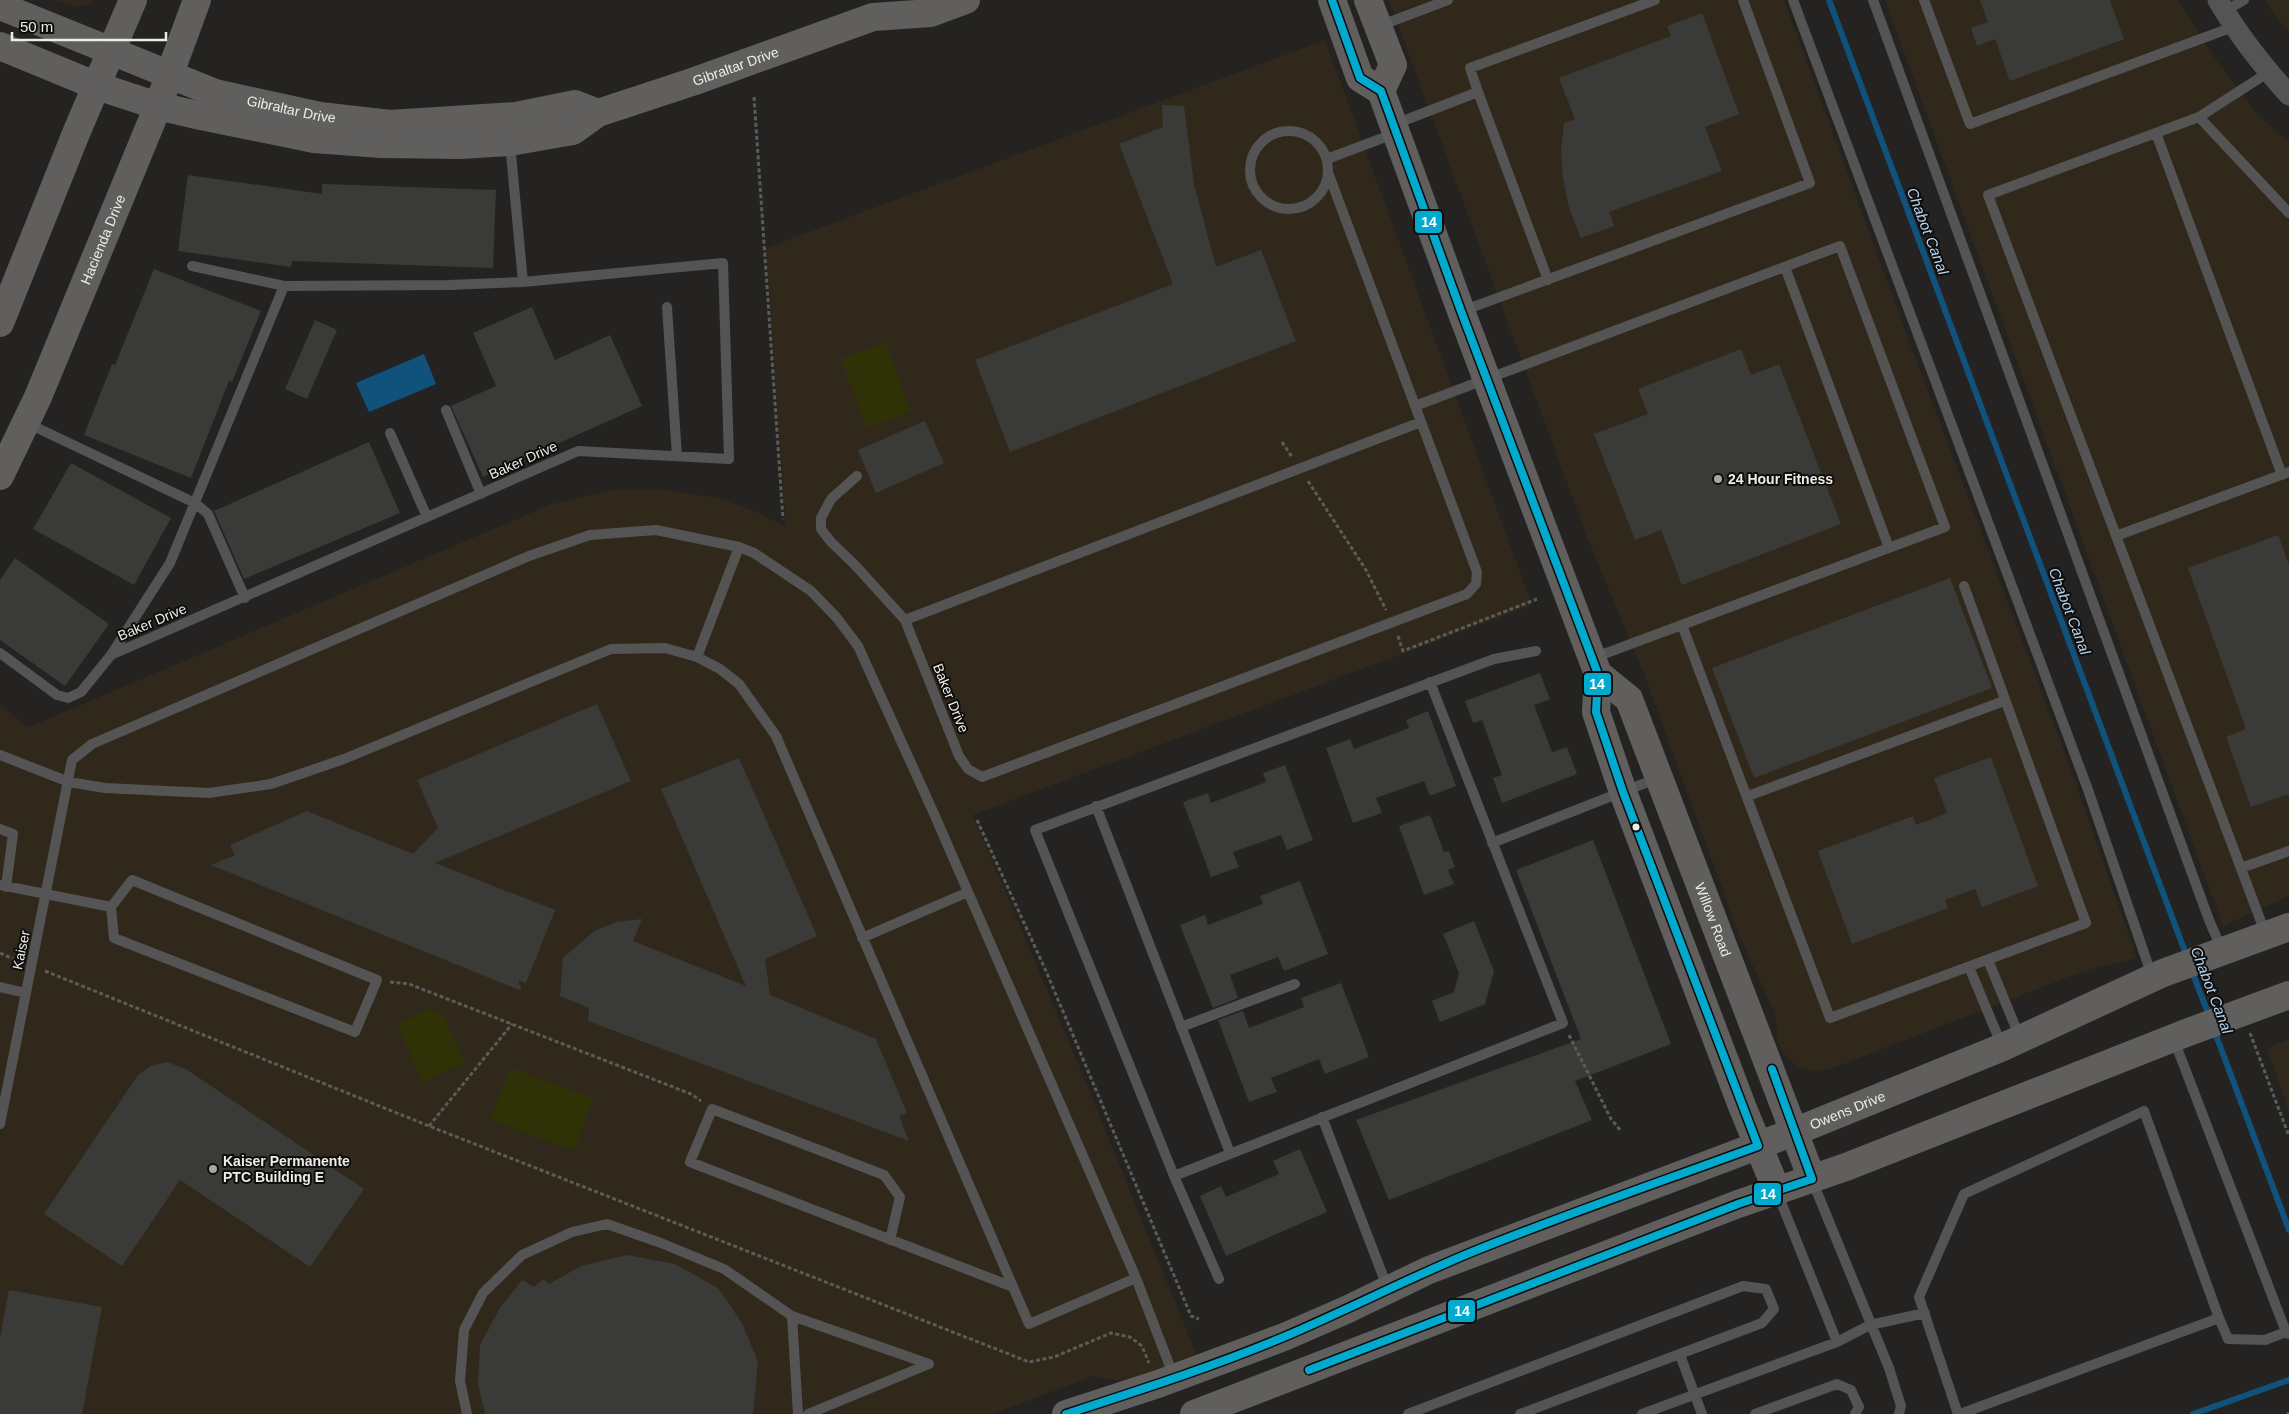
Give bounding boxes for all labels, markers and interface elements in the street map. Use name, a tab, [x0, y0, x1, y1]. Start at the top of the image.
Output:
scale bar	[12, 10, 166, 42]
text: 50 m	[20, 18, 53, 35]
street label: Gibraltar Drive	[690, 43, 781, 89]
street label: Gibraltar Drive	[245, 92, 337, 126]
water label: Chabot Canal	[1904, 185, 1953, 277]
street label: Hacienda Drive	[77, 192, 129, 287]
line badge: 14	[1414, 210, 1443, 234]
text: 14	[1421, 214, 1437, 230]
street label: Baker Drive	[486, 438, 560, 482]
place label: 24 Hour Fitness	[1728, 471, 1833, 487]
marker: 24 Hour Fitness	[1712, 473, 1724, 485]
water label: Chabot Canal	[2046, 565, 2095, 657]
street label: Baker Drive	[115, 600, 189, 644]
street label: Baker Drive	[930, 661, 972, 735]
line badge: 14	[1583, 672, 1612, 696]
text: 14	[1589, 676, 1605, 692]
unlabelled marker	[1631, 822, 1641, 832]
street label: Willow Road	[1692, 880, 1734, 959]
street label: Kaiser	[9, 929, 33, 971]
water label: Chabot Canal	[2188, 944, 2237, 1036]
street label: Owens Drive	[1807, 1088, 1888, 1133]
place label: Kaiser Permanente PTC Building E	[223, 1153, 350, 1185]
marker: Kaiser Permanente PTC Building E	[207, 1163, 219, 1175]
line badge: 14	[1753, 1182, 1782, 1206]
text: 14	[1760, 1186, 1776, 1202]
line badge: 14	[1447, 1299, 1476, 1323]
text: 14	[1454, 1303, 1470, 1319]

